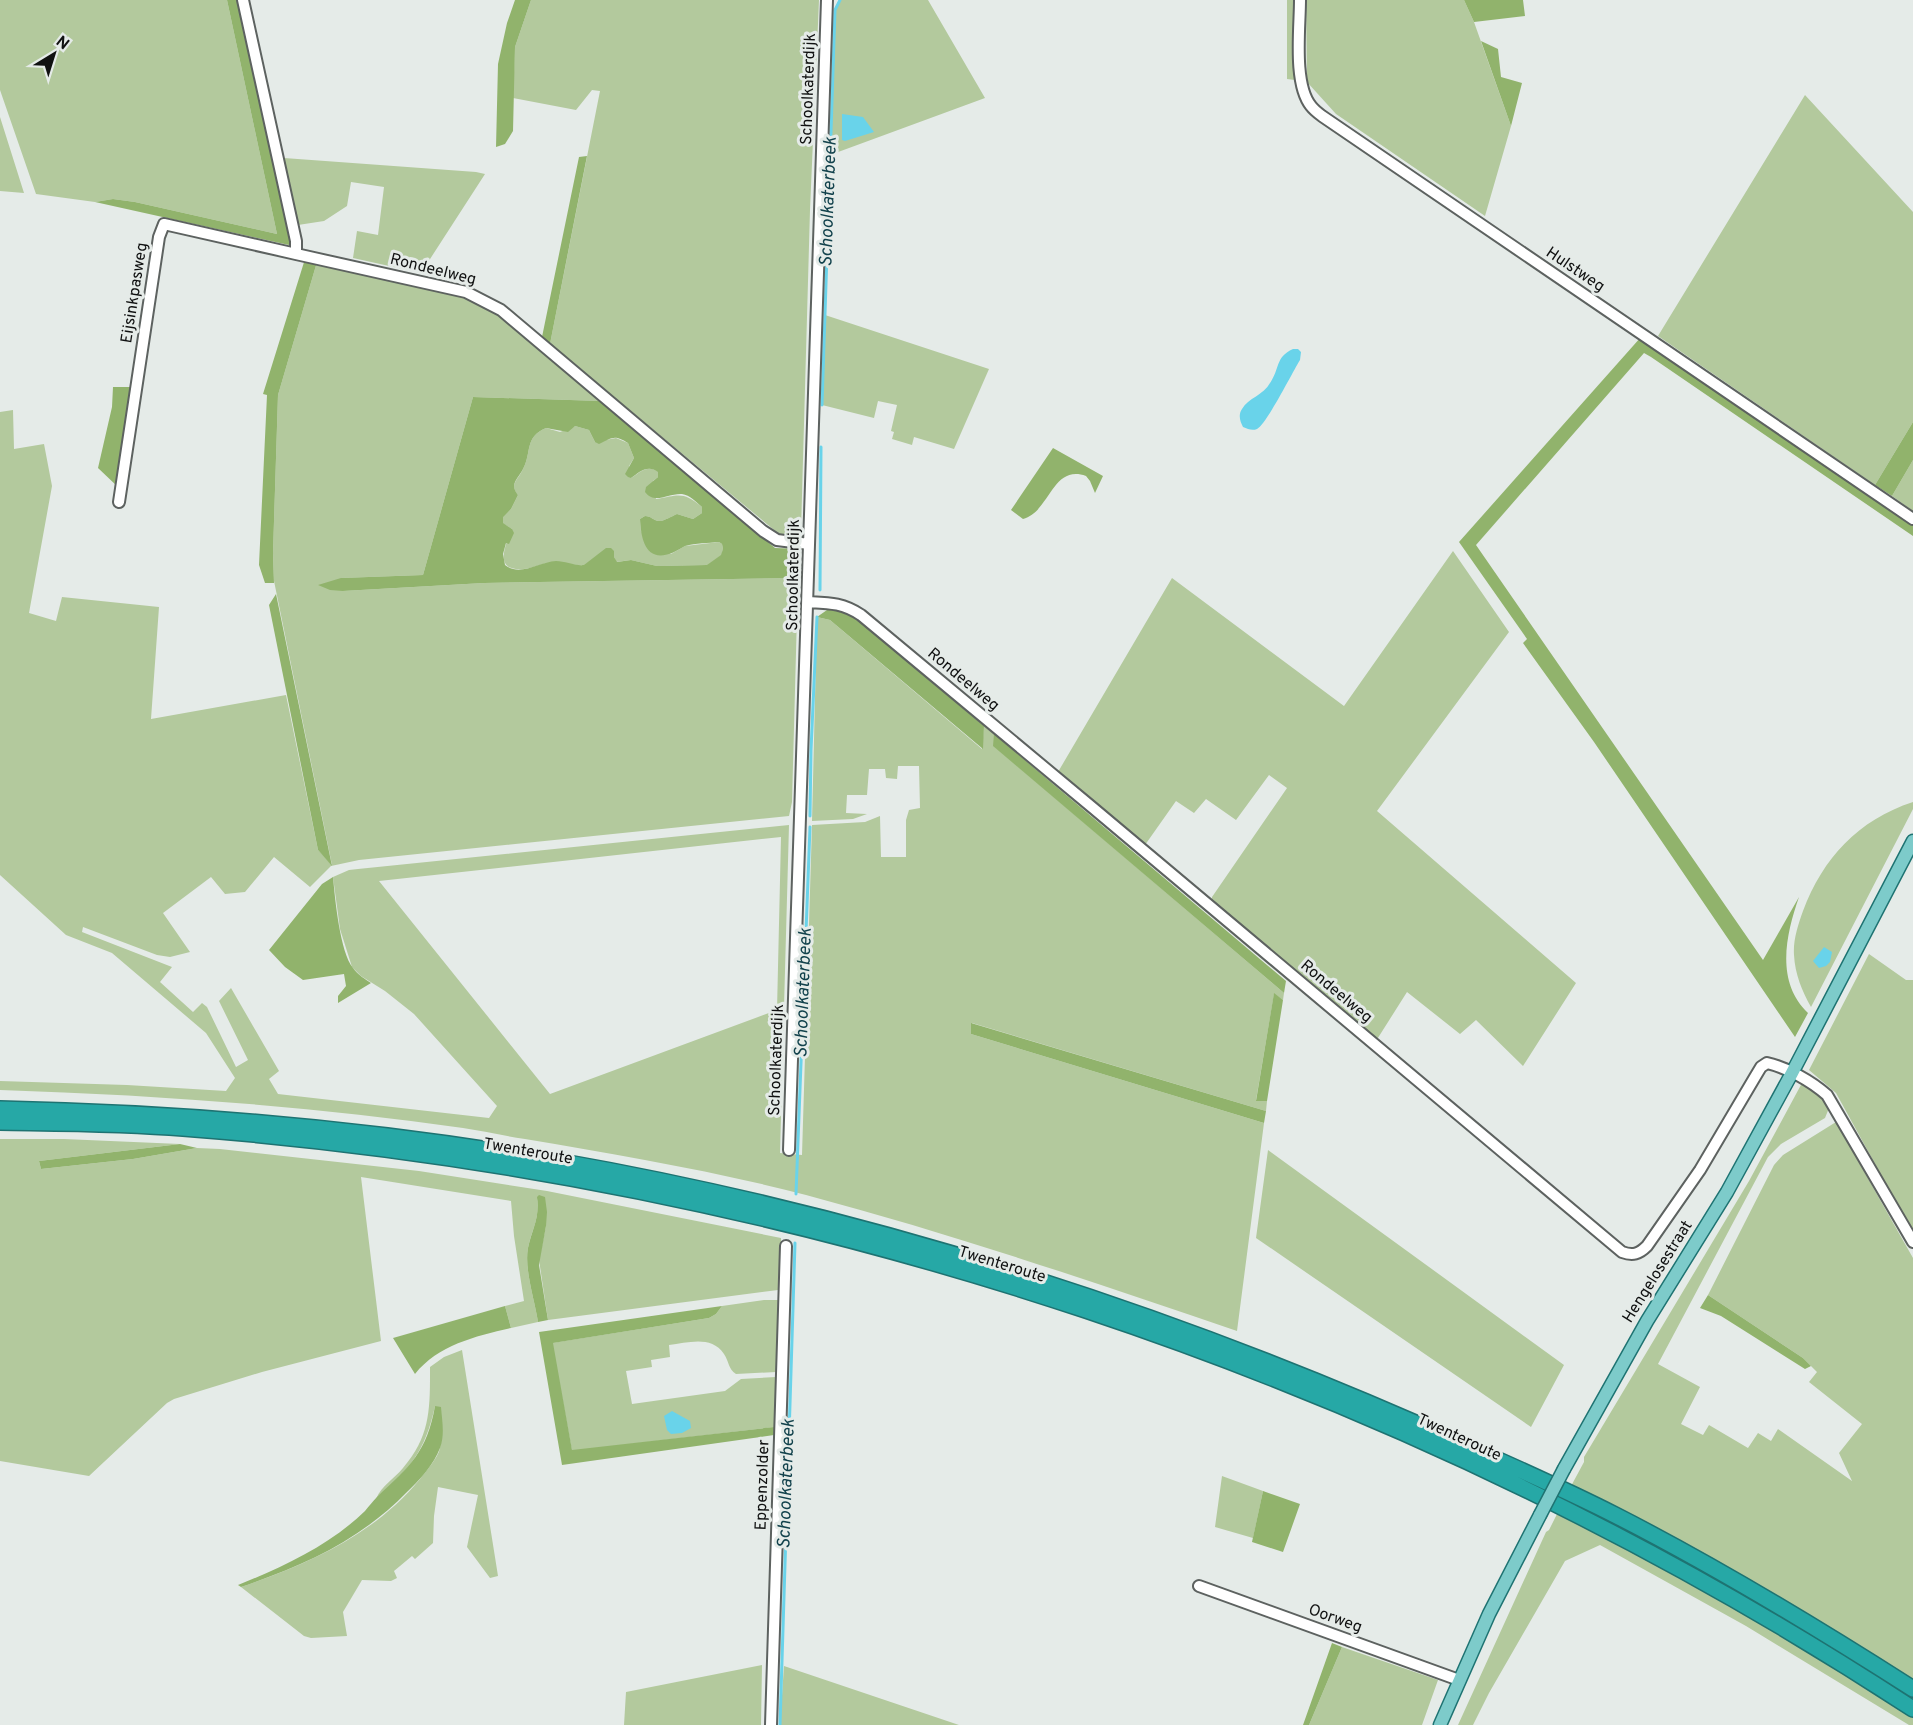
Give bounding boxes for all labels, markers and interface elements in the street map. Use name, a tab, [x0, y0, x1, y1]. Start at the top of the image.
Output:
north arrow	[24, 24, 84, 84]
text: N	[51, 32, 73, 55]
street label: Schoolkaterdijk	[797, 33, 821, 145]
water label: Schoolkaterbeek	[815, 136, 843, 267]
street label: Eijsinkpasweg	[117, 241, 153, 345]
street label: Hulstweg	[1542, 243, 1608, 297]
street label: Rondeelweg	[388, 250, 478, 290]
street label: Schoolkaterdijk	[783, 519, 805, 631]
street label: Rondeelweg	[923, 644, 1003, 716]
water label: Schoolkaterbeek	[790, 927, 818, 1058]
street label: Rondeelweg	[1296, 956, 1376, 1028]
street label: Schoolkaterdijk	[765, 1004, 789, 1116]
street label: Twenteroute	[482, 1134, 574, 1170]
street label: Hengelosestraat	[1619, 1217, 1697, 1327]
street label: Twenteroute	[956, 1242, 1048, 1288]
street label: Twenteroute	[1414, 1410, 1504, 1466]
water label: Schoolkaterbeek	[773, 1418, 801, 1549]
street label: Eppenzolder	[751, 1439, 775, 1531]
street label: Oorweg	[1305, 1600, 1365, 1638]

